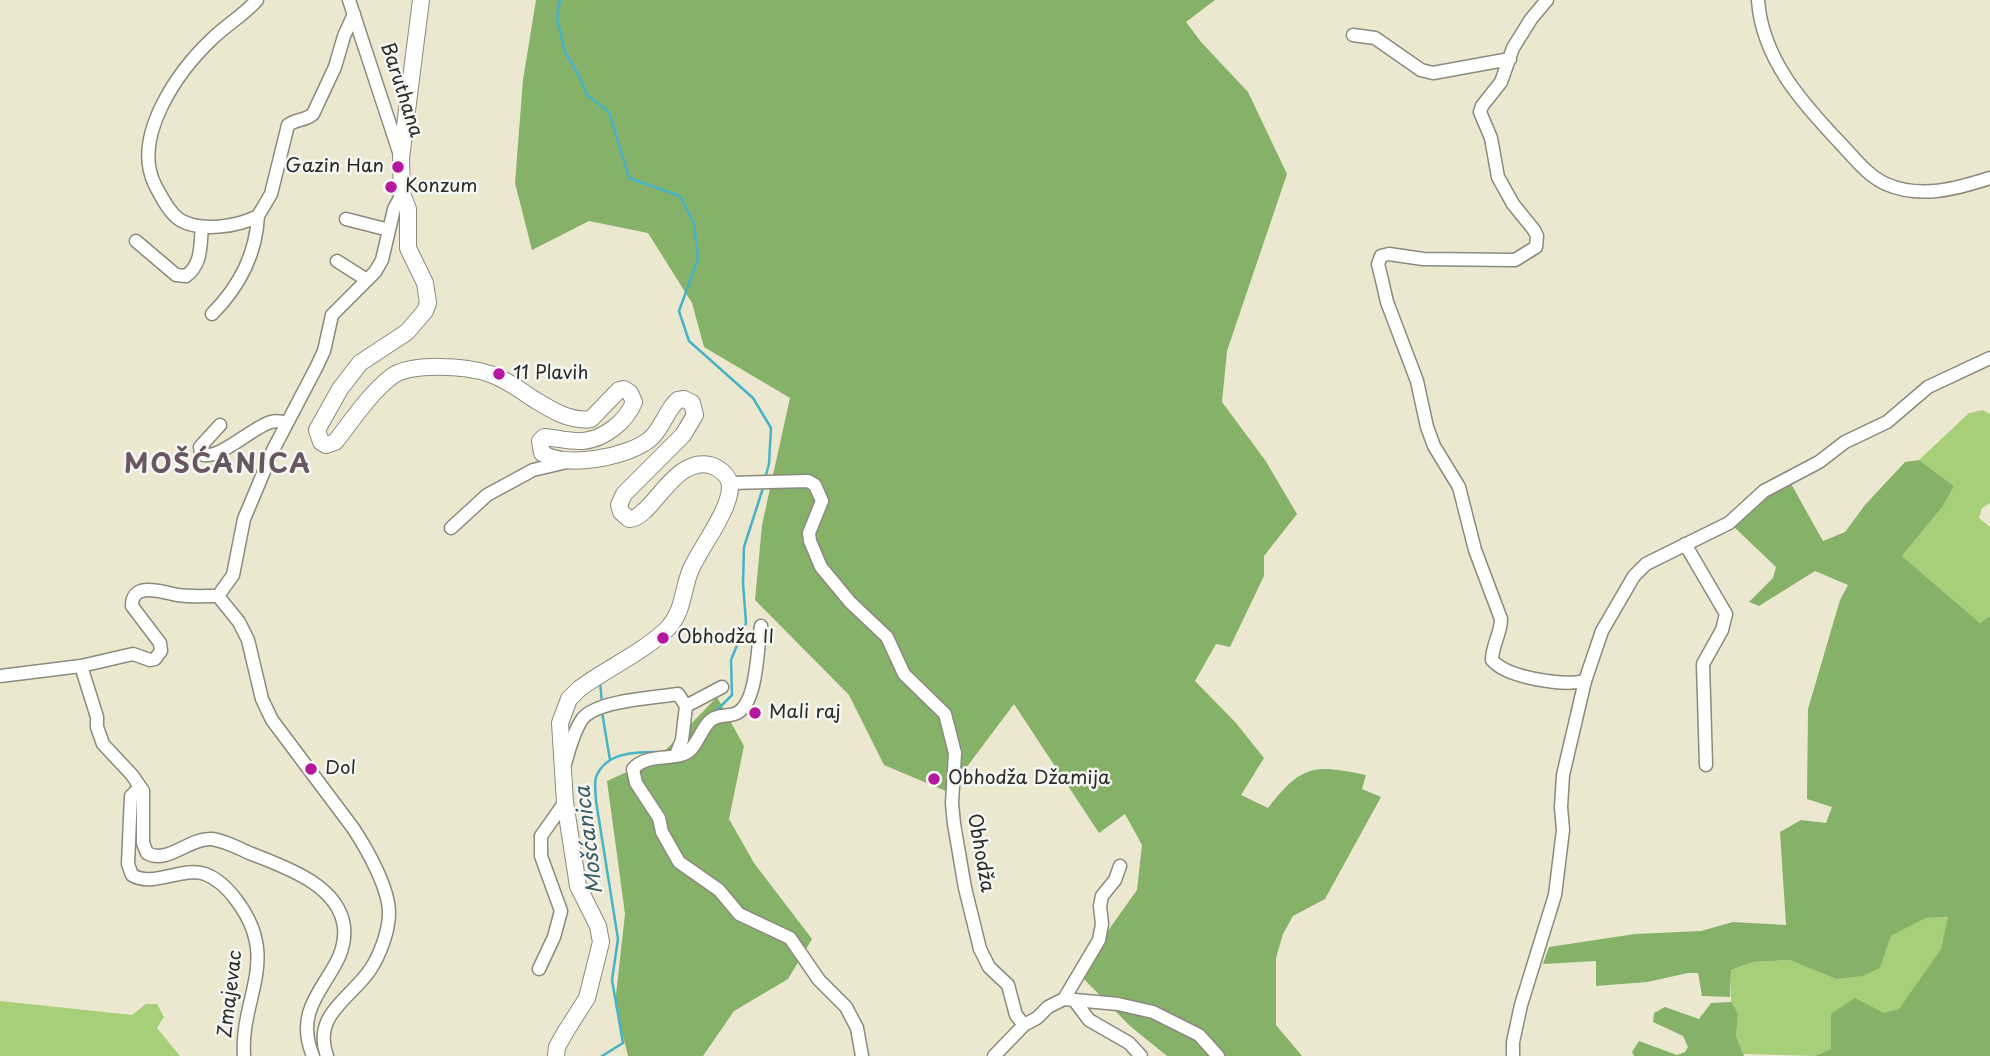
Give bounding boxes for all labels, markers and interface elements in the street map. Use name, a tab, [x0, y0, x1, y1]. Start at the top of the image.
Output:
street label: Baruthana	[375, 40, 427, 140]
place label: Gazin Han	[285, 156, 384, 178]
marker: Gazin Han	[390, 159, 406, 175]
place label: Konzum	[405, 176, 478, 198]
marker: Konzum	[383, 179, 399, 195]
place label: 11 Plavih	[513, 363, 589, 385]
marker: 11 Plavih	[491, 366, 507, 382]
district label: MOŠĆANICA	[126, 450, 310, 482]
place label: Obhodža II	[677, 627, 774, 649]
marker: Obhodža II	[655, 630, 671, 646]
place label: Mali raj	[769, 702, 841, 724]
marker: Mali raj	[747, 705, 763, 721]
place label: Dol	[325, 758, 356, 780]
marker: Dol	[303, 761, 319, 777]
place label: Obhodža Džamija	[948, 768, 1110, 790]
marker: Obhodža Džamija	[926, 771, 942, 787]
water label: Mošćanica	[571, 785, 609, 895]
street label: Obhodža	[962, 812, 998, 894]
street label: Zmajevac	[214, 949, 248, 1039]

